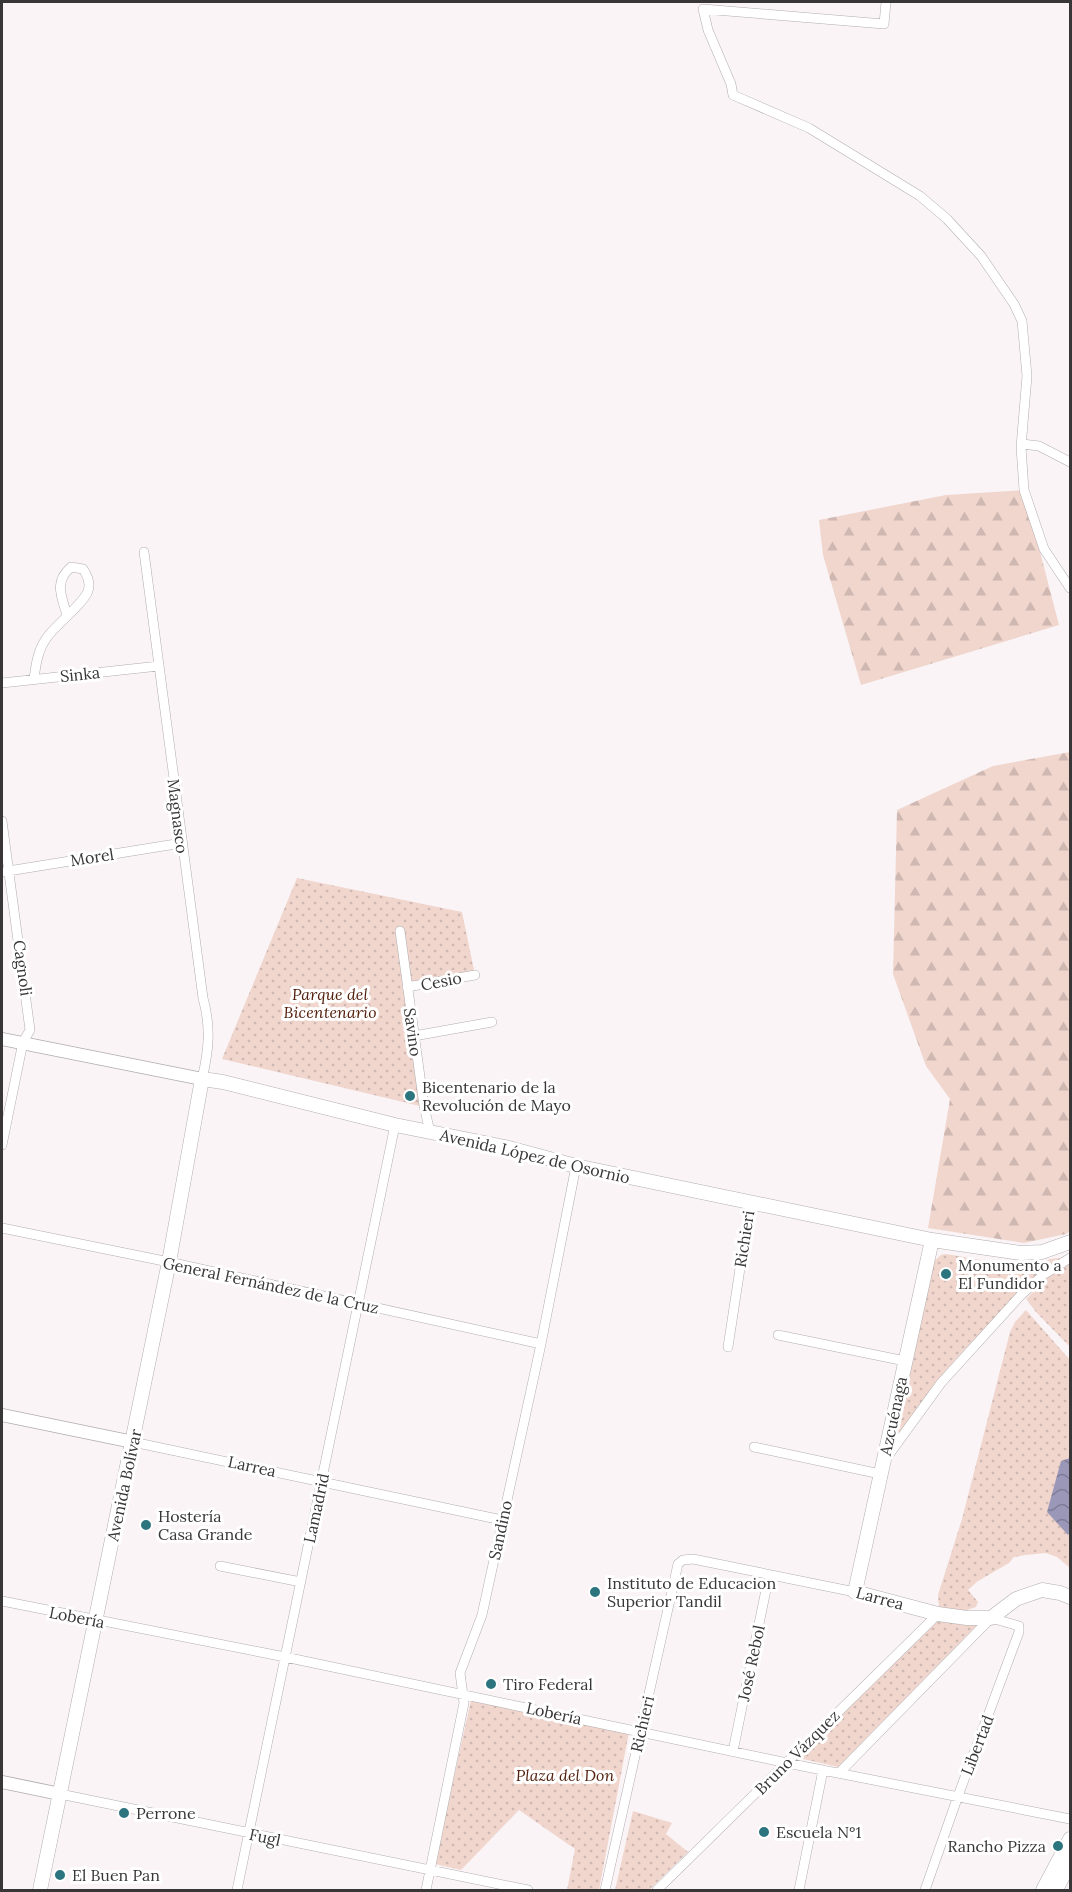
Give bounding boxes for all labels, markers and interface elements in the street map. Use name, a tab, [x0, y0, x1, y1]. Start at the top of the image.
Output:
street label: Sinka	[59, 662, 101, 686]
street label: Magnasco	[164, 778, 192, 854]
street label: Morel	[69, 844, 115, 870]
street label: Cagnoli	[9, 939, 37, 997]
street label: Cesio	[419, 967, 463, 995]
park label: Parque del Bicentenario	[284, 984, 377, 1022]
street label: Savino	[400, 1006, 426, 1058]
place label: Bicentenario de la Revolución de Mayo	[422, 1077, 571, 1115]
marker: Bicentenario de la Revolución de Mayo	[403, 1089, 417, 1103]
street label: Avenida López de Osornio	[437, 1124, 632, 1188]
street label: Richieri	[730, 1209, 758, 1269]
street label: General Fernández de la Cruz	[161, 1252, 381, 1318]
place label: Monumento a El Fundidor	[958, 1255, 1062, 1293]
marker: Monumento a El Fundidor	[939, 1267, 953, 1281]
street label: Azcuénaga	[875, 1375, 911, 1458]
street label: Avenida Bolívar	[102, 1427, 146, 1544]
street label: Larrea	[226, 1451, 278, 1481]
street label: Lamadrid	[299, 1471, 333, 1545]
street label: Sandino	[484, 1498, 516, 1562]
place label: Hostería Casa Grande	[158, 1506, 253, 1544]
marker: Hostería Casa Grande	[139, 1518, 153, 1532]
place label: Instituto de Educacion Superior Tandil	[607, 1573, 776, 1611]
street label: Larrea	[854, 1582, 906, 1614]
marker: Instituto de Educacion Superior Tandil	[588, 1585, 602, 1599]
street label: Lobería	[47, 1602, 107, 1632]
street label: José Rebol	[733, 1623, 769, 1704]
place label: Tiro Federal	[503, 1674, 593, 1694]
marker: Tiro Federal	[484, 1677, 498, 1691]
street label: Richieri	[626, 1694, 658, 1754]
street label: Lobería	[524, 1697, 584, 1729]
street label: Bruno Vázquez	[750, 1705, 844, 1799]
street label: Libertad	[956, 1712, 998, 1778]
park label: Plaza del Don	[516, 1765, 614, 1785]
place label: Perrone	[136, 1803, 196, 1823]
marker: Perrone	[117, 1806, 131, 1820]
place label: Escuela N°1	[776, 1822, 862, 1842]
street label: Fugl	[247, 1824, 283, 1850]
marker: Escuela N°1	[757, 1825, 771, 1839]
place label: Rancho Pizza	[948, 1836, 1046, 1856]
marker: Rancho Pizza	[1051, 1839, 1065, 1853]
place label: El Buen Pan	[72, 1865, 160, 1885]
marker: El Buen Pan	[53, 1868, 67, 1882]

